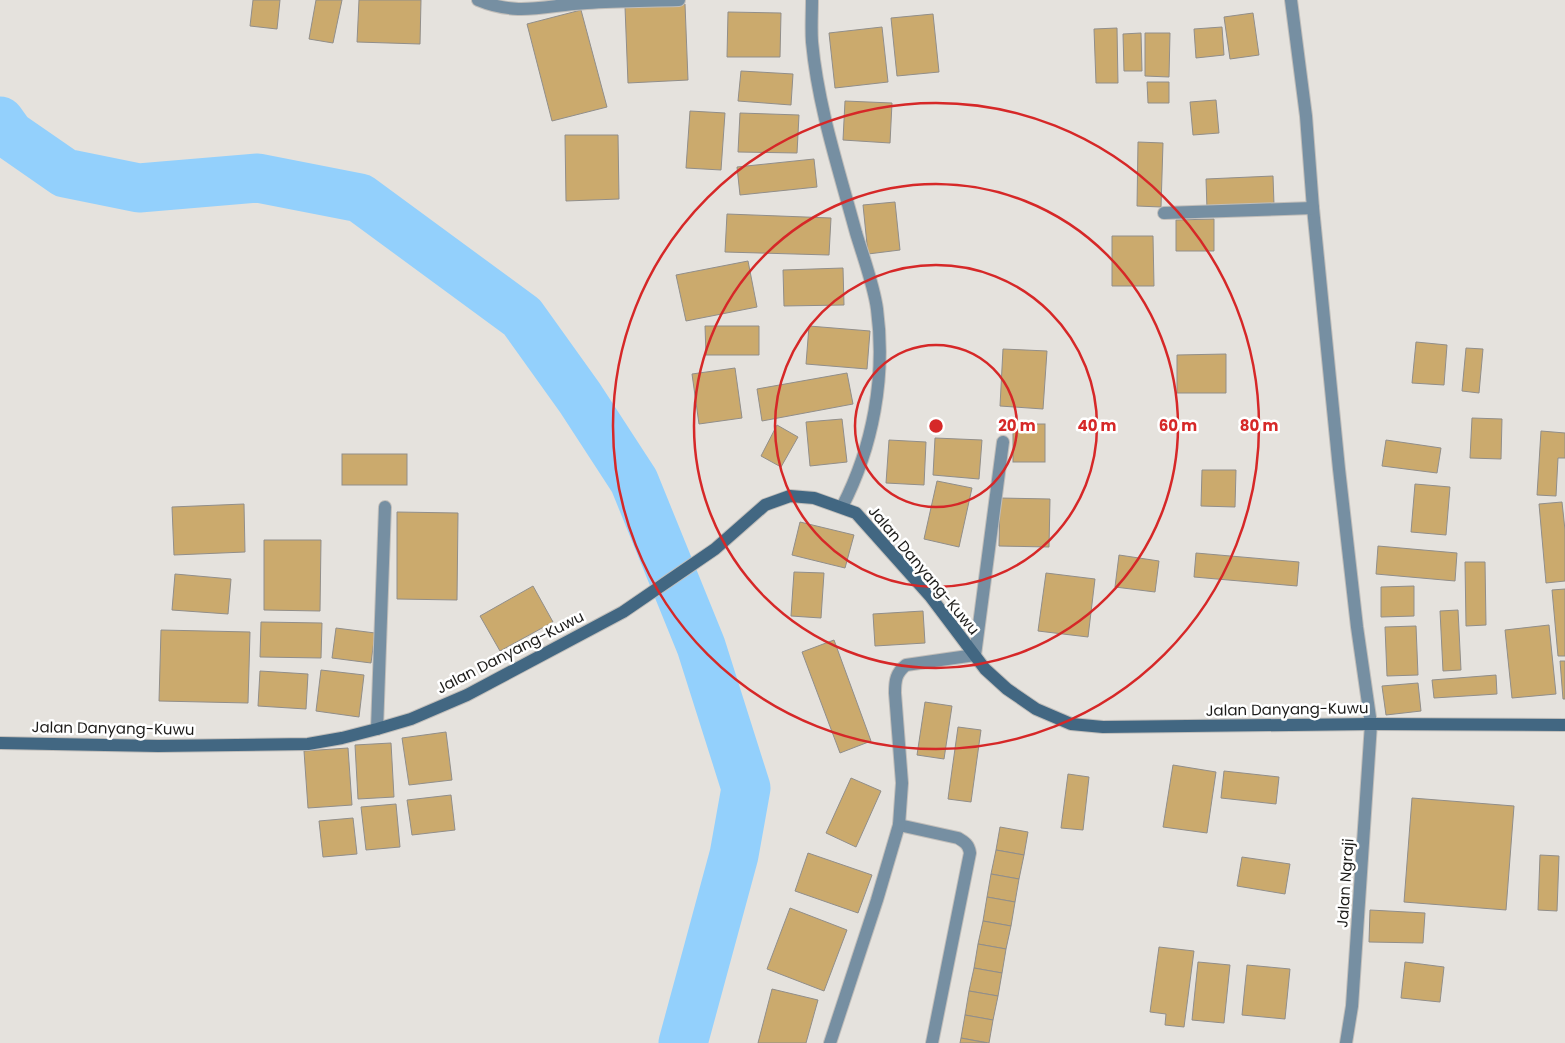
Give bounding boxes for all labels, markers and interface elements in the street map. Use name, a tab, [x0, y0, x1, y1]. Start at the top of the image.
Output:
text: 20 m	[998, 415, 1036, 436]
text: 40 m	[1077, 415, 1117, 436]
text: 60 m	[1159, 415, 1197, 436]
text: 80 m	[1240, 415, 1278, 436]
centre of rings	[927, 417, 945, 435]
street label: Jalan Danyang-Kuwu	[864, 501, 984, 639]
street label: Jalan Danyang-Kuwu	[433, 606, 587, 698]
street label: Jalan Danyang-Kuwu	[1205, 697, 1369, 721]
street label: Jalan Danyang-Kuwu	[31, 716, 195, 740]
street label: Jalan Ngraji	[1331, 838, 1359, 928]

